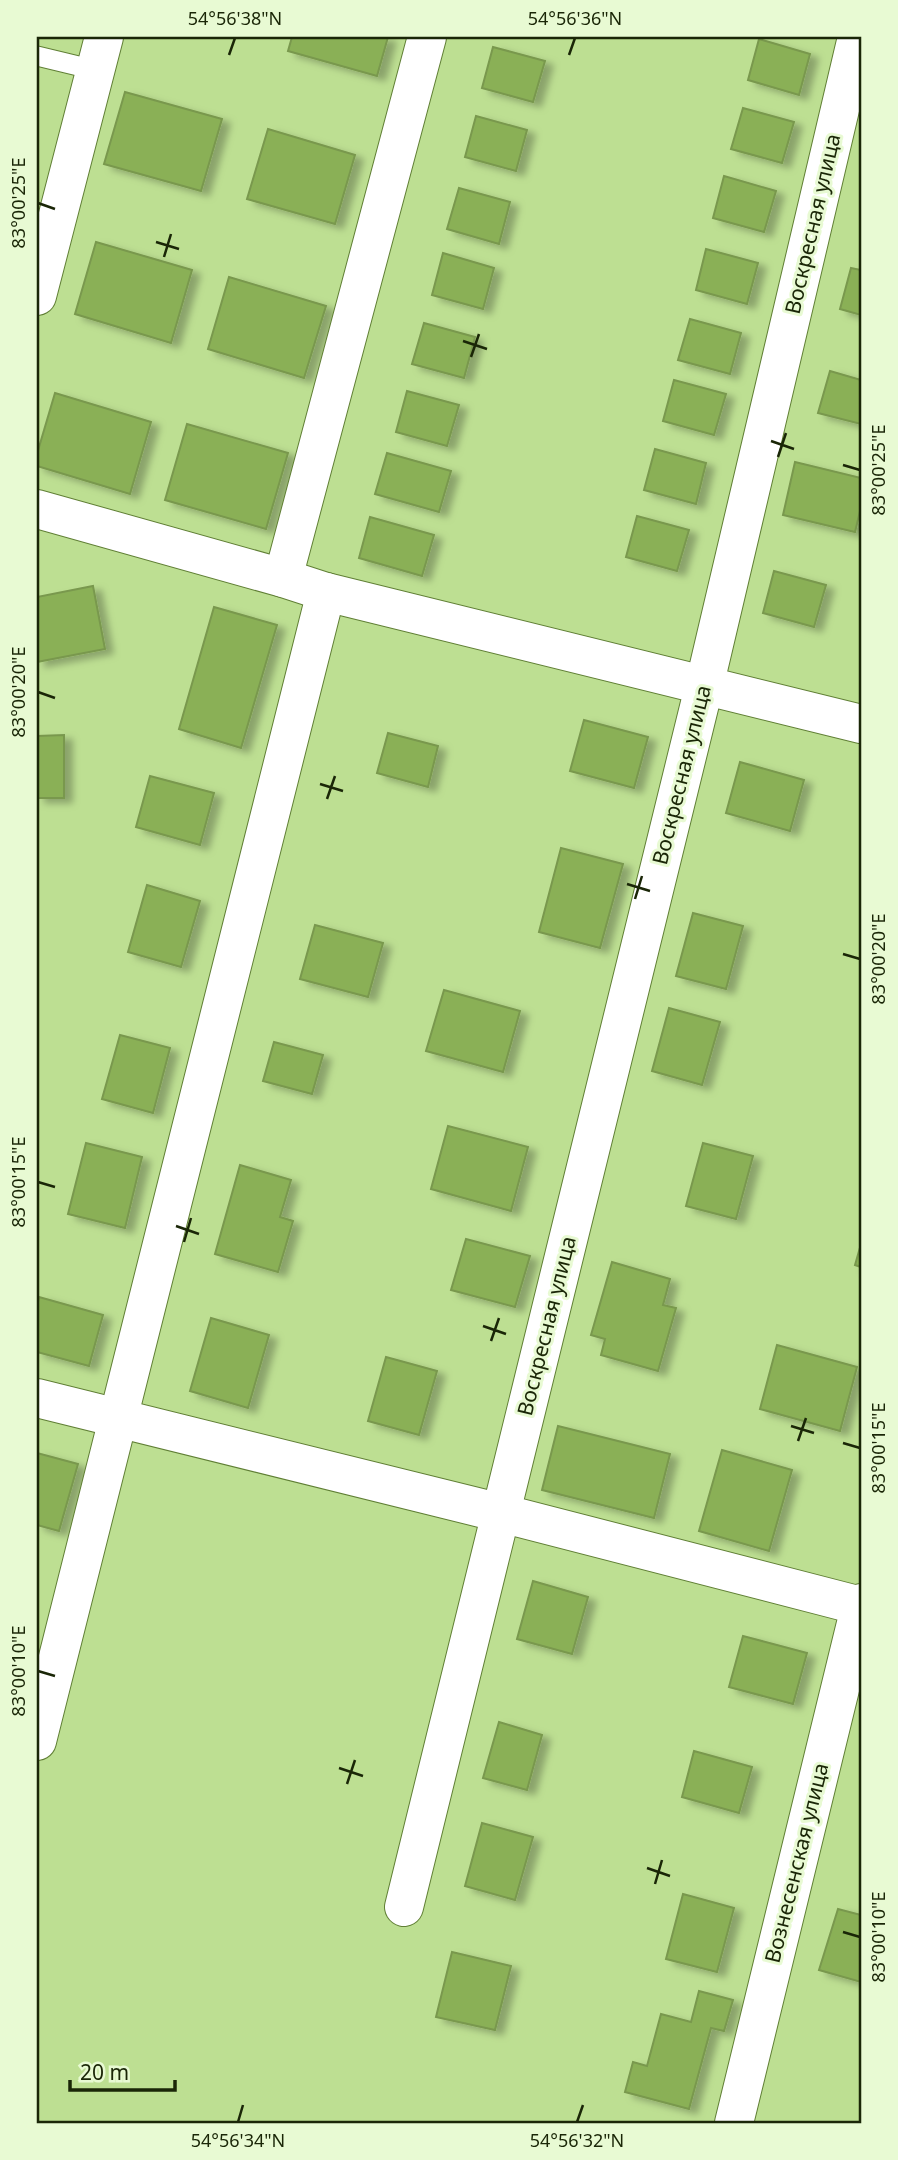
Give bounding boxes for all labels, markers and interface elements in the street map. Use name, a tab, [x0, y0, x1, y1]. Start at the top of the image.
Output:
text: 54°56'38"N	[188, 6, 282, 30]
text: 54°56'36"N	[528, 6, 622, 30]
street label: Воскресная улица	[778, 131, 846, 317]
text: 83°00'25"E	[6, 158, 30, 248]
text: 83°00'25"E	[866, 425, 890, 515]
text: 83°00'20"E	[6, 647, 30, 737]
street label: Воскресная улица	[645, 682, 717, 867]
text: 83°00'20"E	[866, 914, 890, 1004]
text: 83°00'15"E	[6, 1137, 30, 1227]
street label: Воскресная улица	[510, 1233, 582, 1418]
text: 83°00'15"E	[866, 1403, 890, 1493]
text: 83°00'10"E	[6, 1626, 30, 1716]
street label: Вознесенская улица	[758, 1760, 834, 1966]
text: 83°00'10"E	[866, 1892, 890, 1982]
scale bar	[70, 2048, 175, 2092]
text: 20 m	[80, 2058, 129, 2086]
text: 54°56'34"N	[191, 2128, 285, 2152]
text: 54°56'32"N	[530, 2128, 624, 2152]

